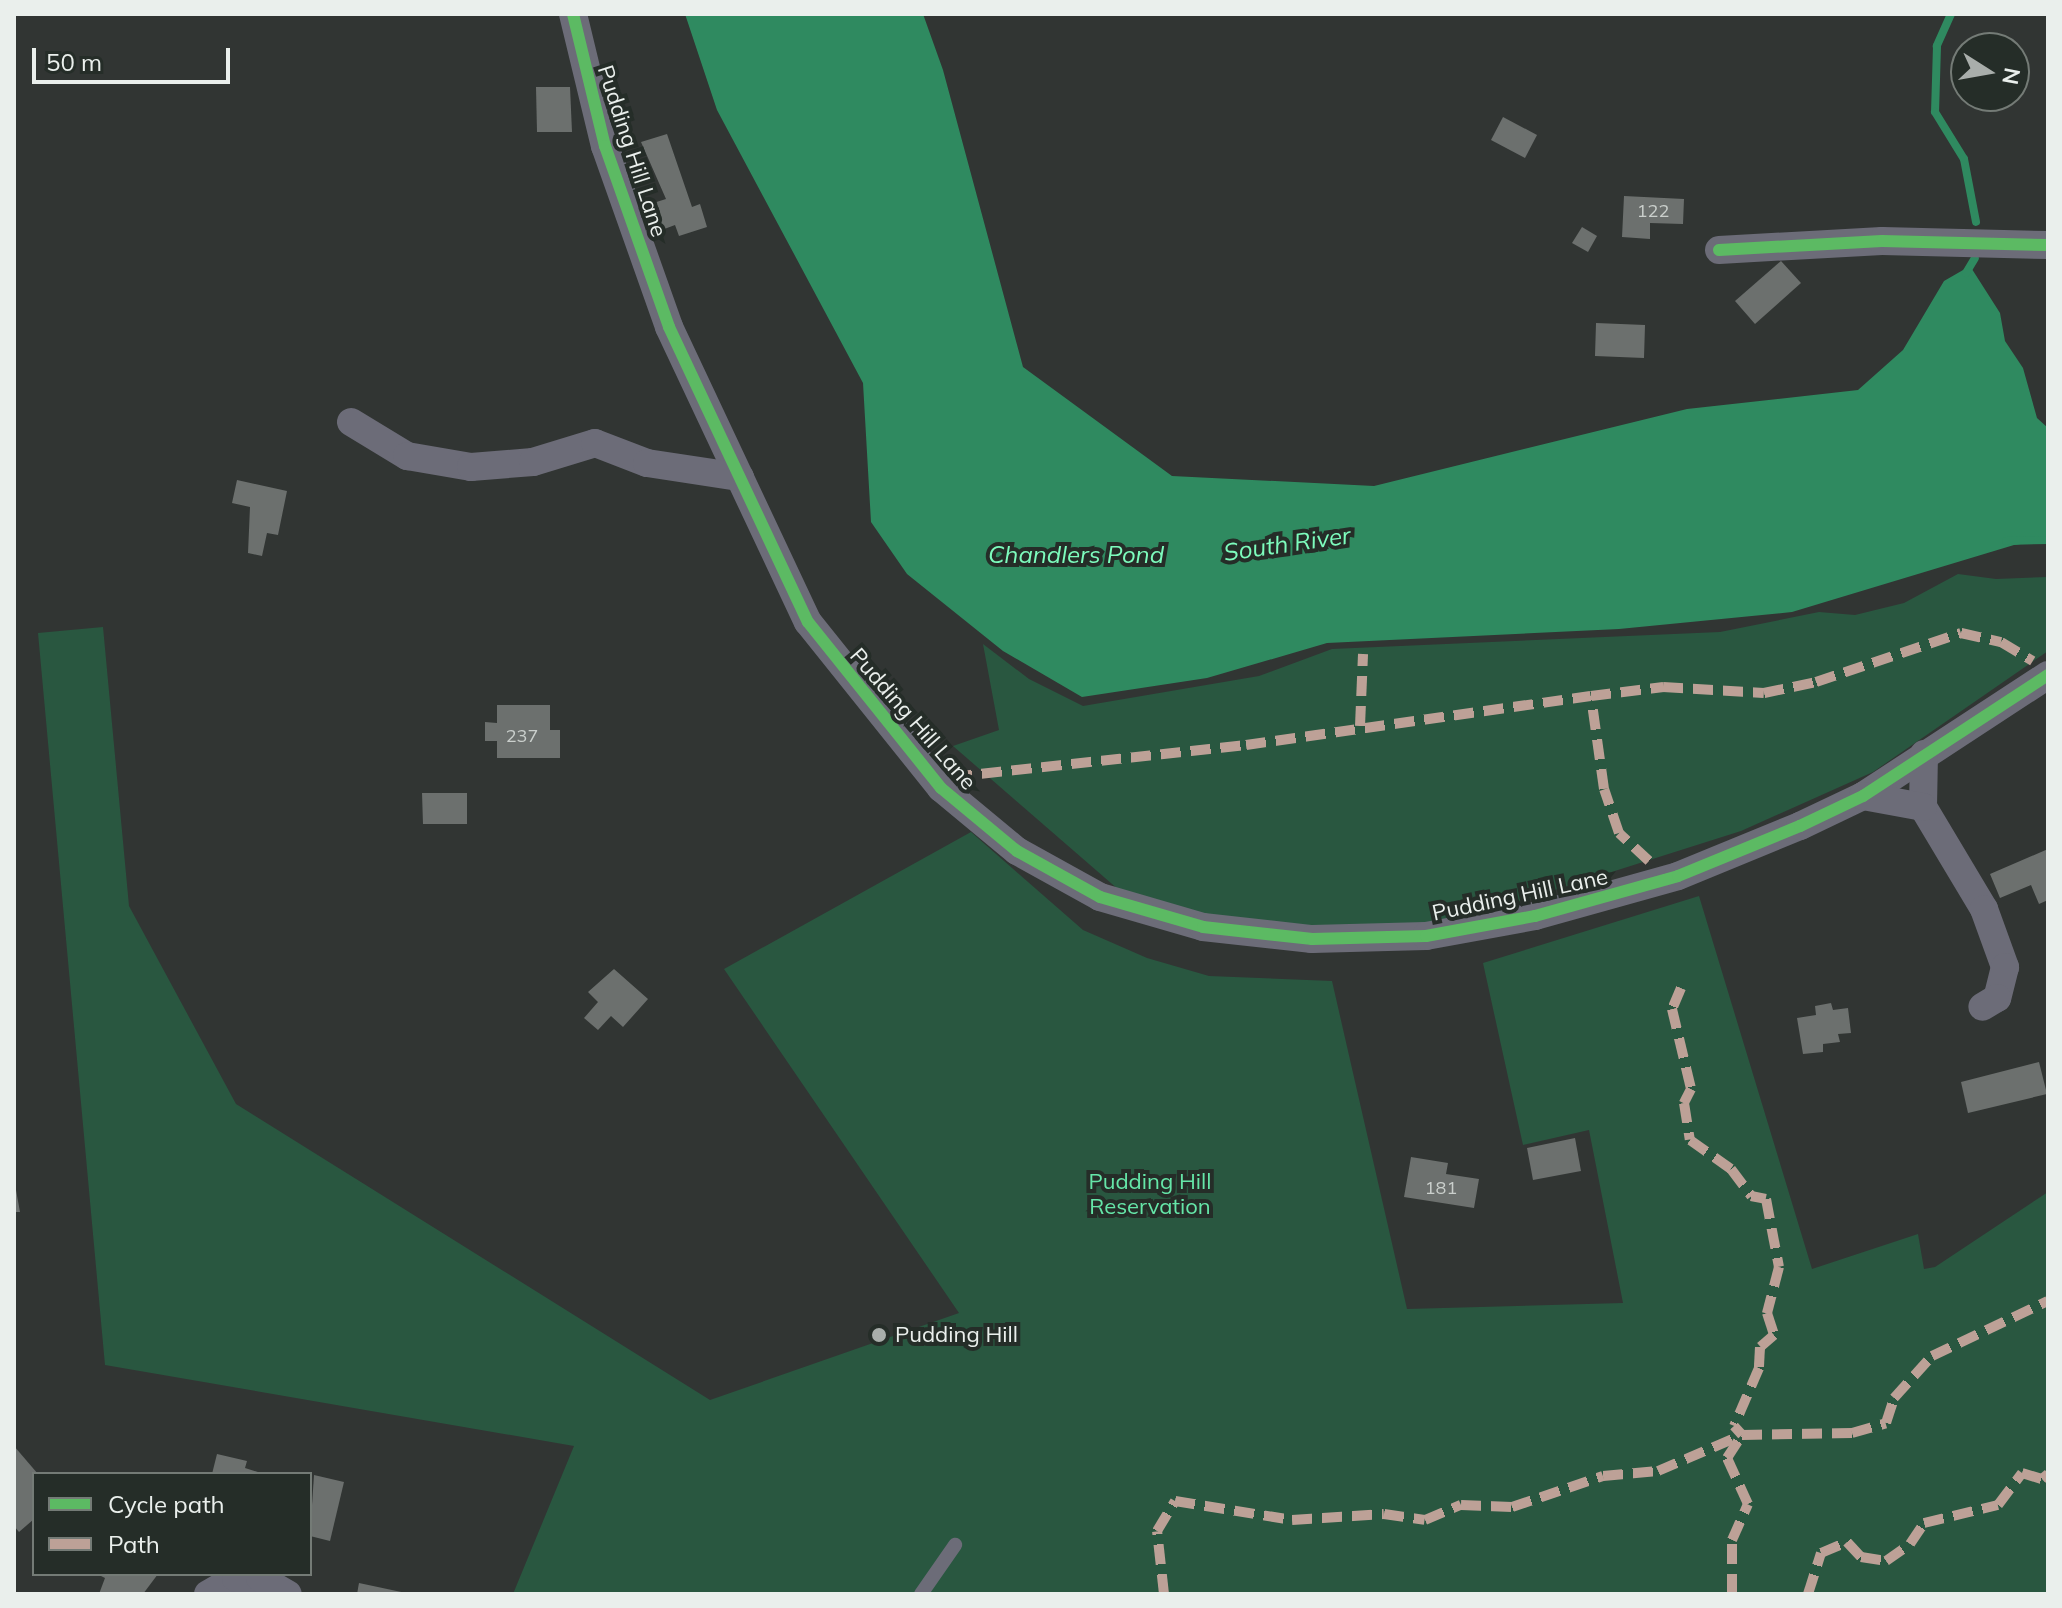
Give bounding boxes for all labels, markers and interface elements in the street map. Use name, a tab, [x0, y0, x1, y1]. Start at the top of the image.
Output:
scale bar	[36, 32, 234, 82]
north arrow	[1950, 32, 2030, 112]
text: 50 m	[46, 47, 102, 77]
street label: Pudding Hill Lane	[592, 62, 672, 240]
text: N	[1996, 65, 2027, 87]
house number: 122	[1637, 200, 1669, 222]
water label: South River	[1222, 521, 1352, 567]
water label: Chandlers Pond	[988, 541, 1164, 569]
street label: Pudding Hill Lane	[844, 643, 982, 795]
house number: 237	[506, 725, 538, 747]
street label: Pudding Hill Lane	[1430, 864, 1610, 926]
park label: Pudding Hill Reservation	[1089, 1168, 1211, 1220]
house number: 181	[1425, 1177, 1457, 1199]
place label: Pudding Hill	[895, 1322, 1018, 1348]
marker: Pudding Hill	[870, 1326, 888, 1344]
legend	[32, 1472, 312, 1576]
text: Cycle path	[108, 1489, 225, 1519]
text: Path	[108, 1529, 160, 1559]

